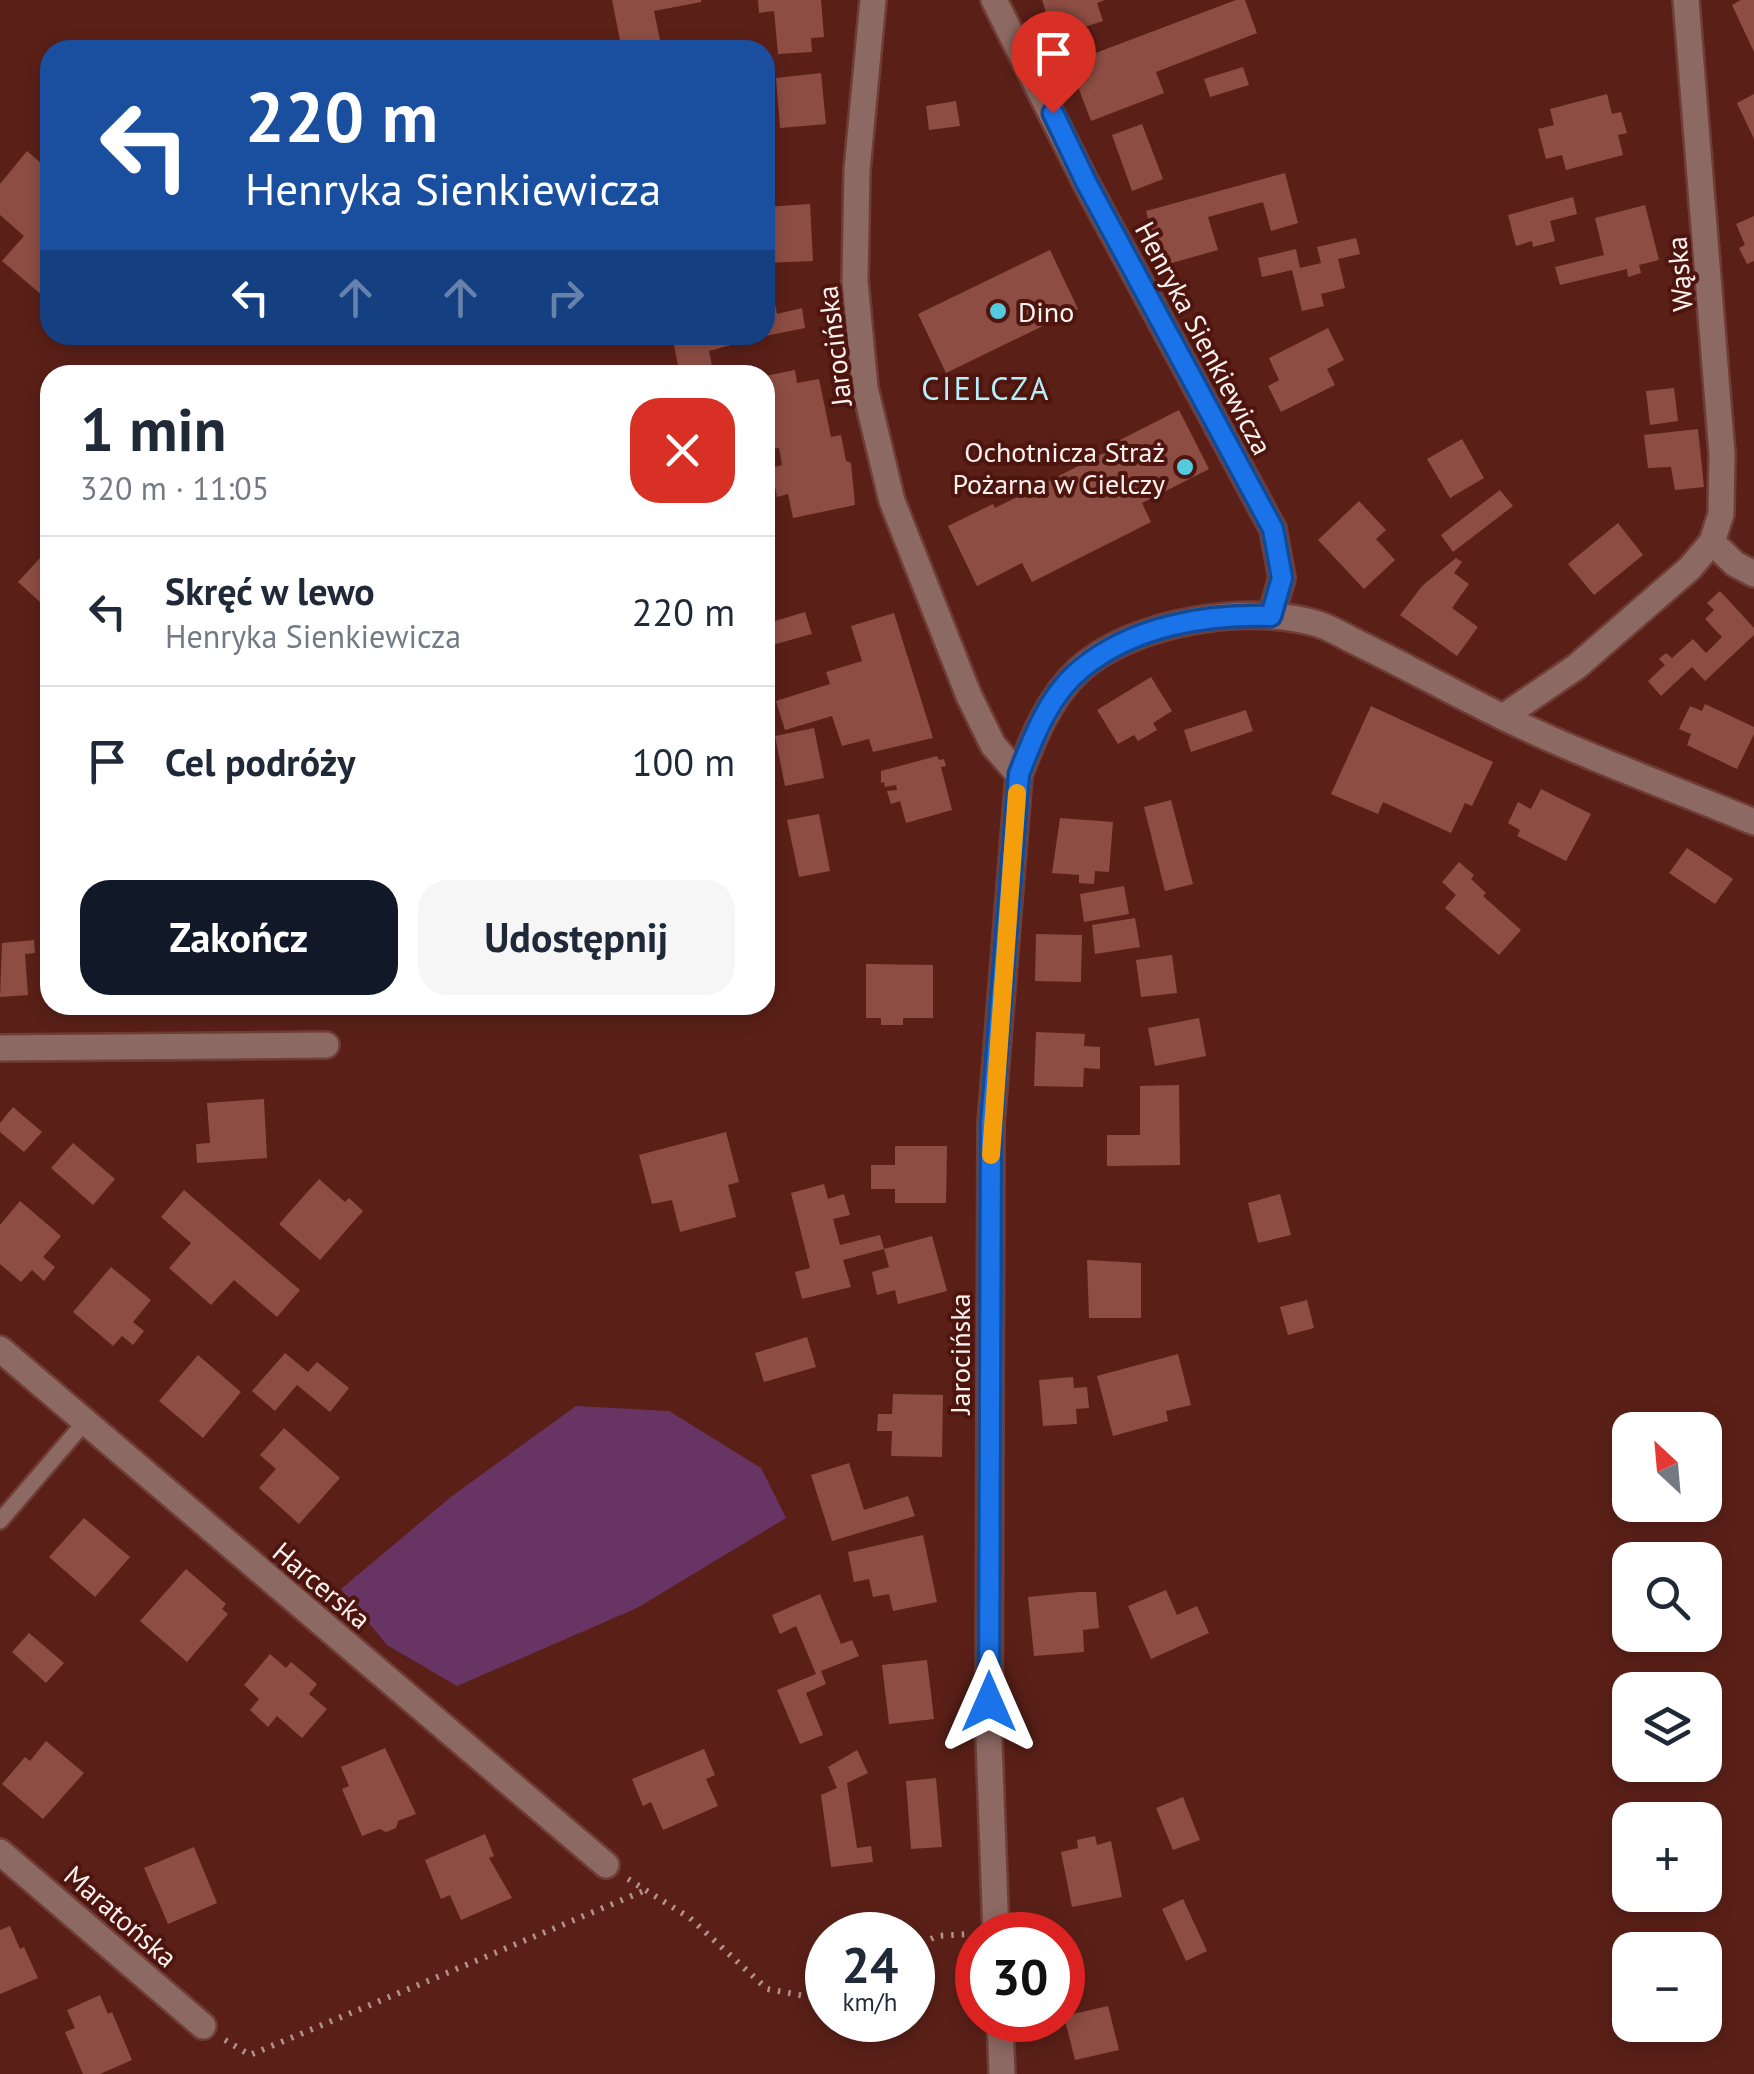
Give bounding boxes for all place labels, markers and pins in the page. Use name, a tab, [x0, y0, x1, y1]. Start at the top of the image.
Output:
pin	[1011, 11, 1096, 114]
place label: Dino	[1018, 293, 1074, 330]
marker: Dino	[987, 300, 1009, 322]
place label: Ochotnicza Straż Pożarna w Cielczy	[952, 433, 1165, 502]
marker: Ochotnicza Straż Pożarna w Cielczy	[1174, 456, 1196, 478]

